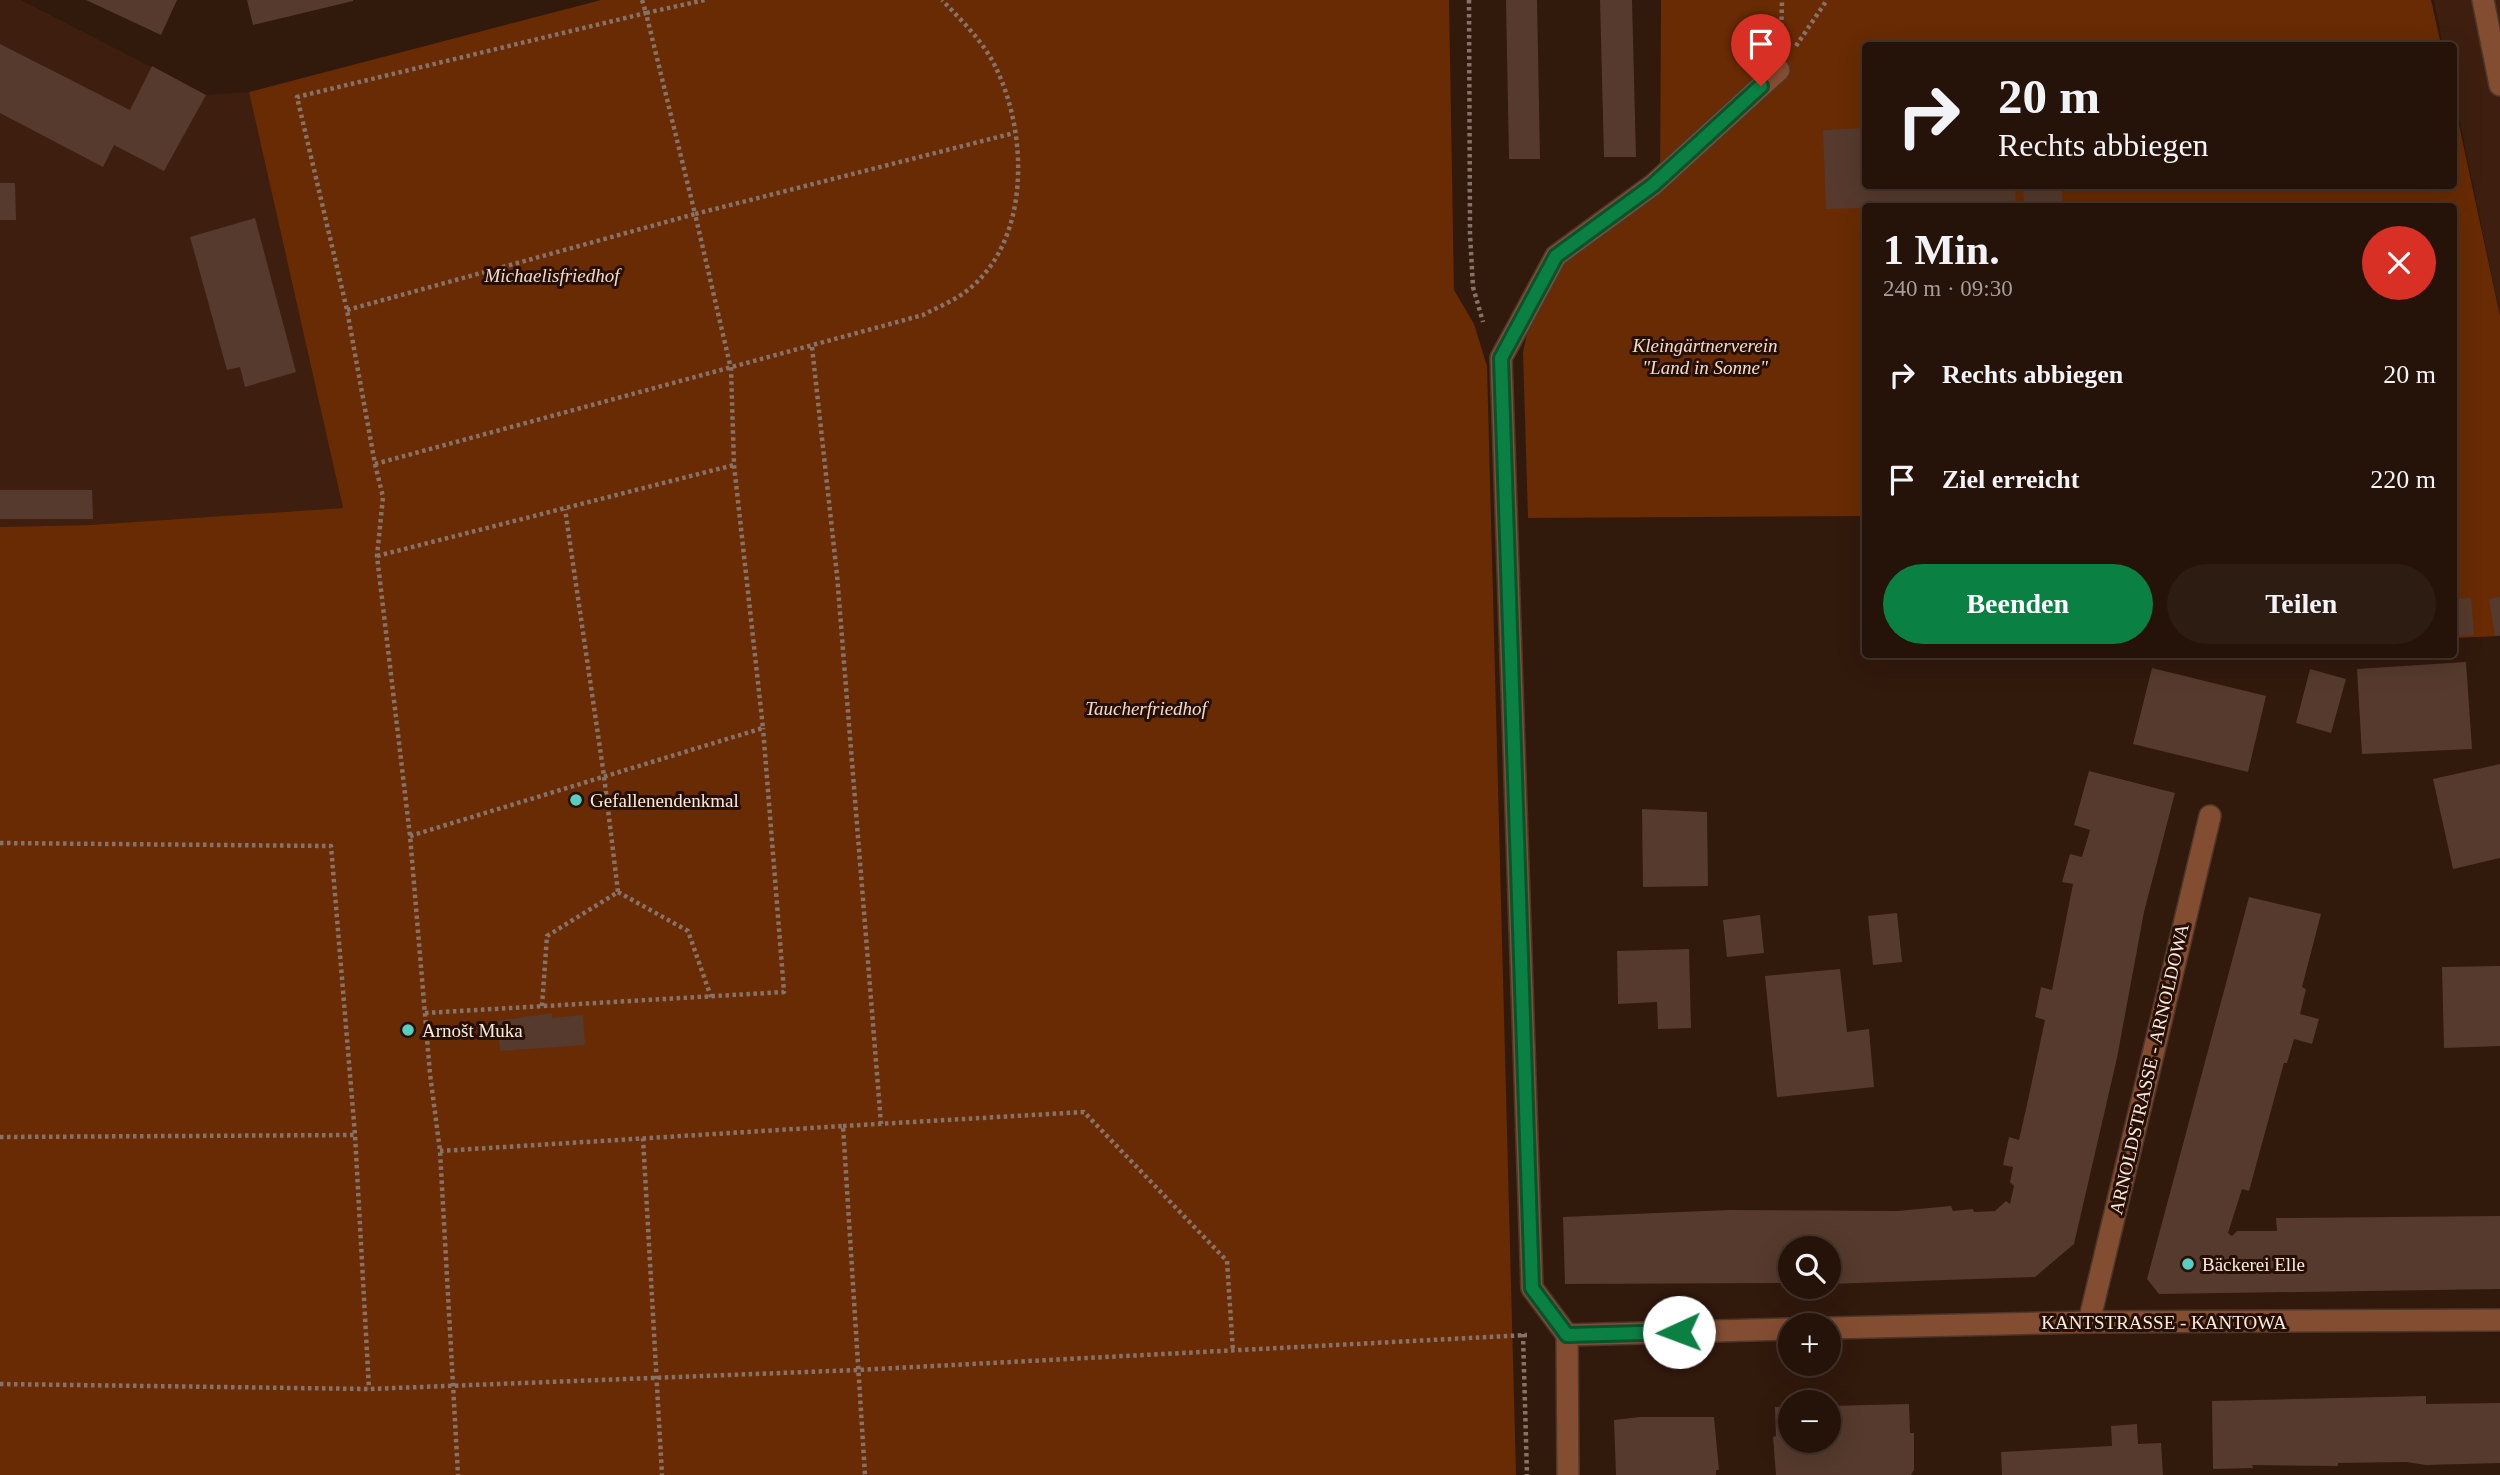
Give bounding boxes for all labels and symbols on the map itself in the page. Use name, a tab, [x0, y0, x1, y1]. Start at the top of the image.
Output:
pin	[1731, 14, 1791, 86]
park label: Michaelisfriedhof	[483, 265, 622, 286]
park label: Kleingärtnerverein "Land in Sonne"	[1632, 335, 1777, 378]
park label: Taucherfriedhof	[1085, 698, 1210, 719]
place label: Gefallenendenkmal	[590, 790, 739, 811]
marker: Gefallenendenkmal	[568, 792, 584, 808]
street label: ARNOLDSTRASSE - ARNOLDOWA	[2105, 921, 2193, 1216]
place label: Arnošt Muka	[422, 1020, 523, 1041]
marker: Arnošt Muka	[400, 1022, 416, 1038]
place label: Bäckerei Elle	[2202, 1254, 2305, 1275]
marker: Bäckerei Elle	[2180, 1256, 2196, 1272]
position arrow	[1642, 1295, 1716, 1369]
street label: KANTSTRASSE - KANTOWA	[2041, 1312, 2287, 1333]

